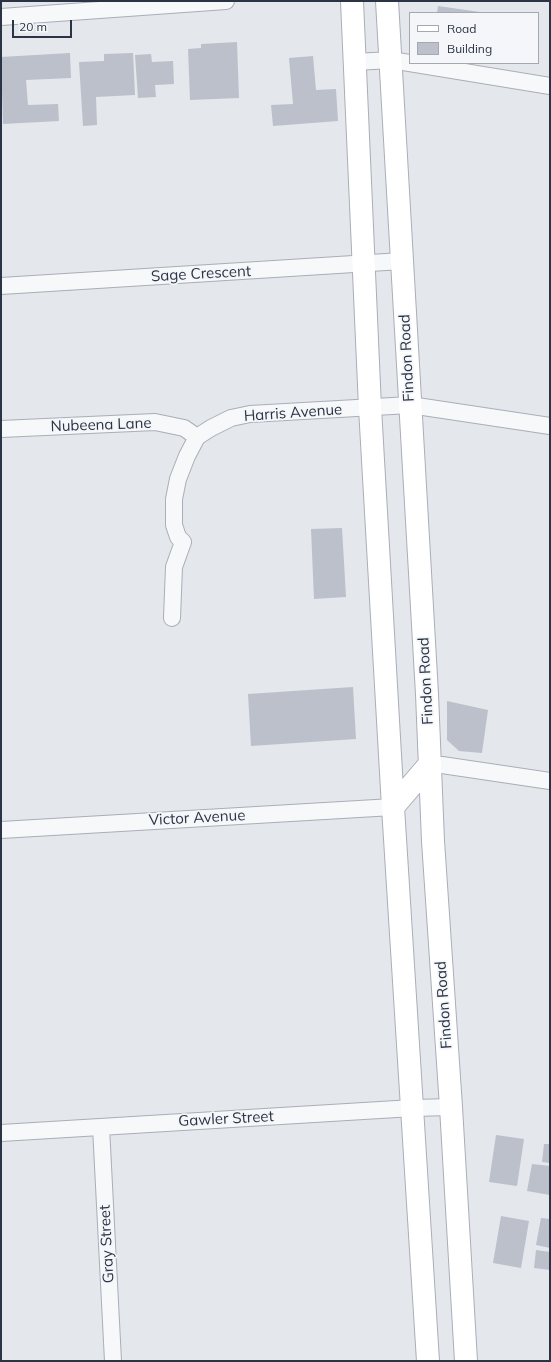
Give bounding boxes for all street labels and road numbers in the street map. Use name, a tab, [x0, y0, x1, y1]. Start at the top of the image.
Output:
street label: Sage Crescent	[151, 262, 251, 286]
street label: Findon Road	[396, 314, 418, 402]
street label: Harris Avenue	[243, 401, 343, 425]
street label: Nubeena Lane	[50, 414, 152, 436]
street label: Findon Road	[415, 637, 437, 725]
street label: Victor Avenue	[148, 806, 246, 830]
street label: Findon Road	[432, 961, 456, 1049]
street label: Gawler Street	[178, 1108, 274, 1130]
street label: Gray Street	[96, 1204, 118, 1284]

